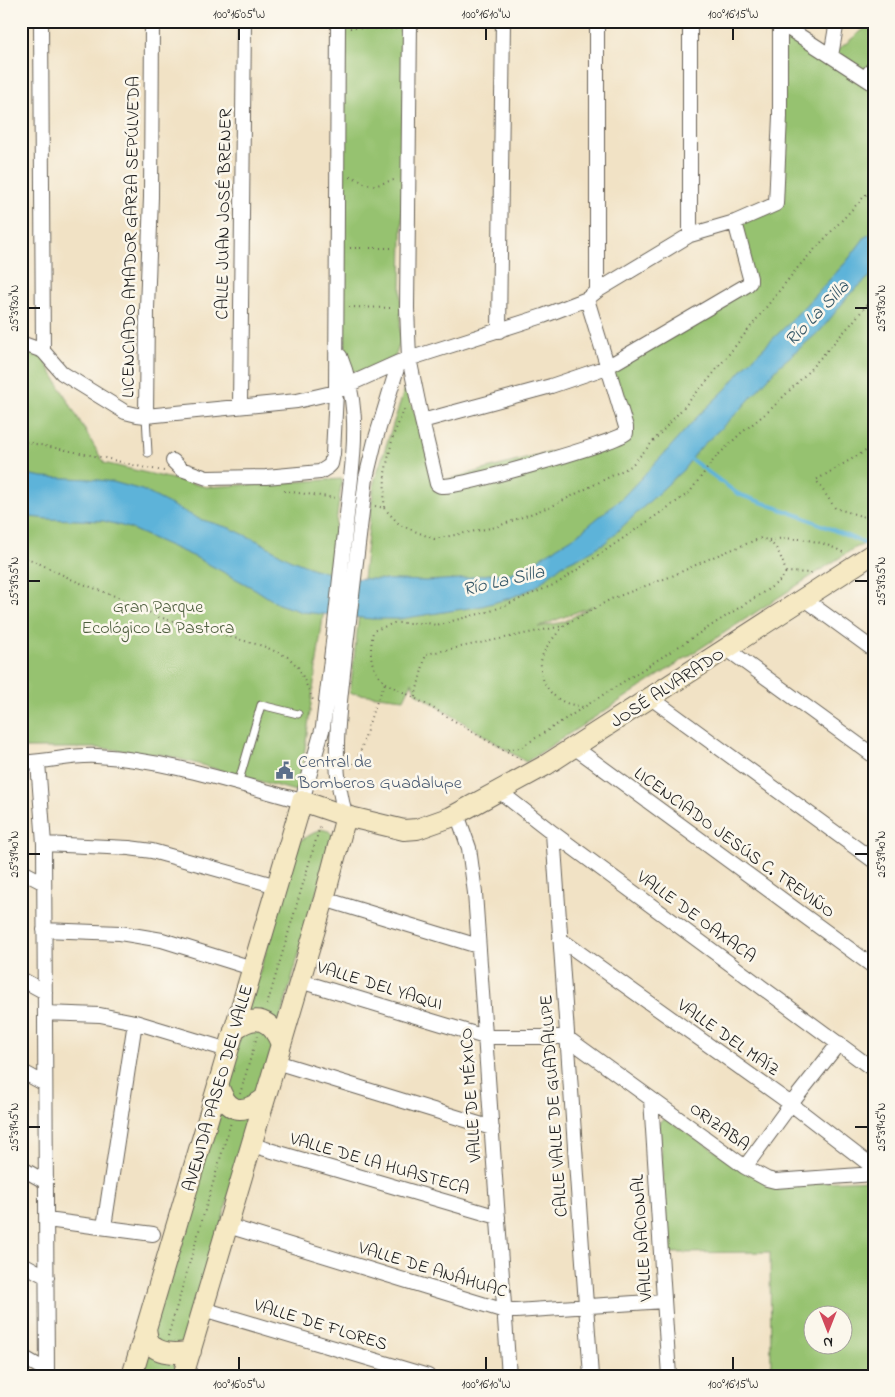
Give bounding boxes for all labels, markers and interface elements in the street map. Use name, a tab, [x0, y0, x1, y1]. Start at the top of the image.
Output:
text: 100°16'05"W	[213, 6, 265, 24]
text: 100°16'10"W	[462, 6, 510, 24]
text: 100°16'15"W	[708, 6, 758, 24]
street label: LICENCIADO AMADOR GARZA SEPÚLVEDA	[116, 76, 148, 398]
street label: CALLE JUAN JOSÉ BRENER	[210, 108, 240, 320]
water label: Río La Silla	[779, 274, 857, 353]
text: 25°39'30"N	[6, 285, 24, 331]
text: 25°39'30"N	[873, 285, 891, 331]
text: 25°39'35"N	[6, 557, 24, 605]
text: 25°39'35"N	[873, 557, 891, 605]
water label: Río La Silla	[460, 559, 548, 604]
park label: Gran Parque Ecológico La Pastora	[81, 595, 235, 643]
street label: JOSÉ ALVARADO	[606, 642, 730, 735]
place label: Central de Bomberos Guadalupe	[297, 750, 463, 797]
public building icon: Central de Bomberos Guadalupe	[274, 761, 294, 781]
street label: LICENCIADO JESÚS C. TREVIÑO	[628, 762, 840, 926]
text: 25°39'40"N	[6, 831, 24, 877]
text: 25°39'40"N	[873, 831, 891, 877]
street label: VALLE DE OAXACA	[630, 865, 761, 970]
street label: VALLE DEL YAQUI	[312, 955, 445, 1018]
street label: AVENIDA PASEO DEL VALLE	[177, 982, 261, 1195]
street label: VALLE DEL MAÍZ	[670, 993, 784, 1084]
street label: CALLE VALLE DE GUADALUPE	[534, 994, 576, 1218]
street label: VALLE DE MÉXICO	[454, 1027, 490, 1164]
street label: ORIZABA	[683, 1097, 755, 1159]
text: 25°39'45"N	[6, 1103, 24, 1151]
text: 25°39'45"N	[873, 1103, 891, 1151]
street label: VALLE DE LA HUASTECA	[286, 1127, 472, 1203]
street label: VALLE NACIONAL	[626, 1173, 660, 1303]
street label: VALLE DE ANÁHUAC	[354, 1236, 510, 1306]
street label: VALLE DE FLORES	[249, 1293, 390, 1359]
north arrow	[802, 1304, 852, 1354]
text: N	[823, 1331, 833, 1352]
text: 100°16'05"W	[213, 1376, 265, 1394]
text: 100°16'10"W	[462, 1376, 510, 1394]
text: 100°16'15"W	[708, 1376, 758, 1394]

